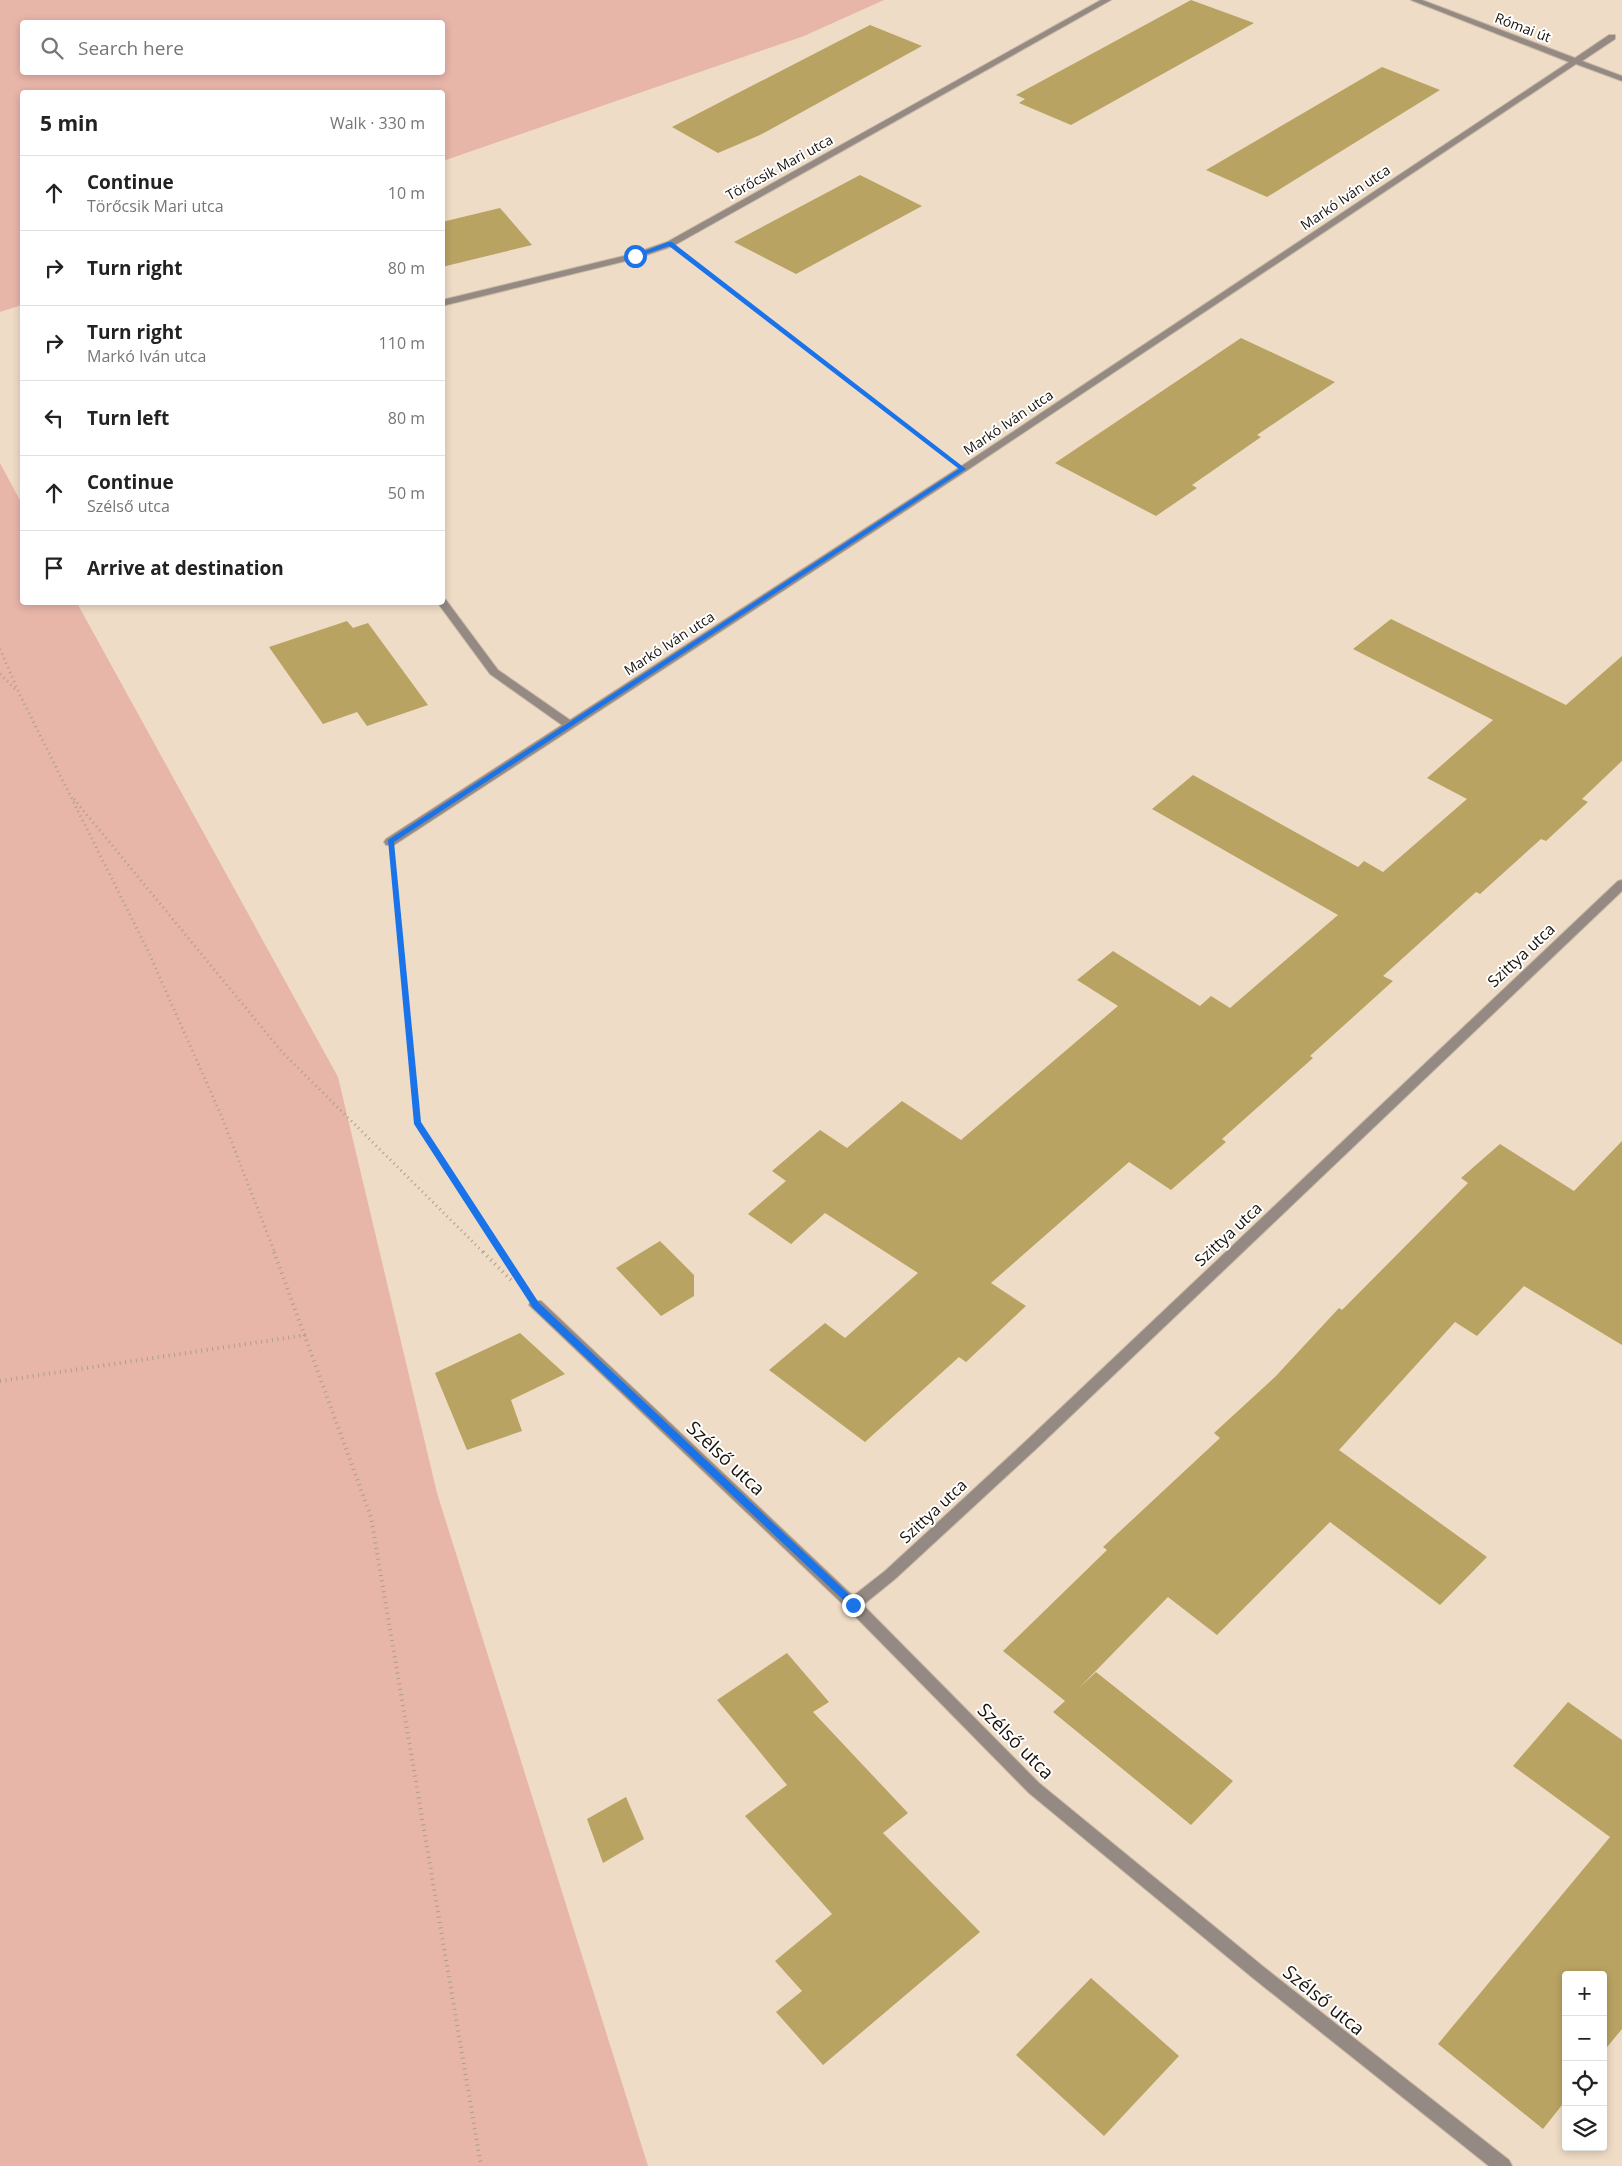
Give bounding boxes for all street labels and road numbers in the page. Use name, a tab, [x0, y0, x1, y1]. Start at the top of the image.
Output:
street label: Római út	[1492, 8, 1554, 46]
street label: Törőcsik Mari utca	[722, 130, 836, 204]
street label: Markó Iván utca	[1296, 160, 1394, 234]
street label: Markó Iván utca	[959, 385, 1057, 459]
street label: Markó Iván utca	[620, 607, 718, 679]
street label: Szittya utca	[1482, 918, 1560, 992]
street label: Szittya utca	[1189, 1197, 1267, 1271]
street label: Szélső utca	[681, 1415, 771, 1501]
street label: Szittya utca	[894, 1474, 972, 1548]
street label: Szélső utca	[972, 1697, 1060, 1785]
street label: Szélső utca	[1278, 1959, 1370, 2041]

